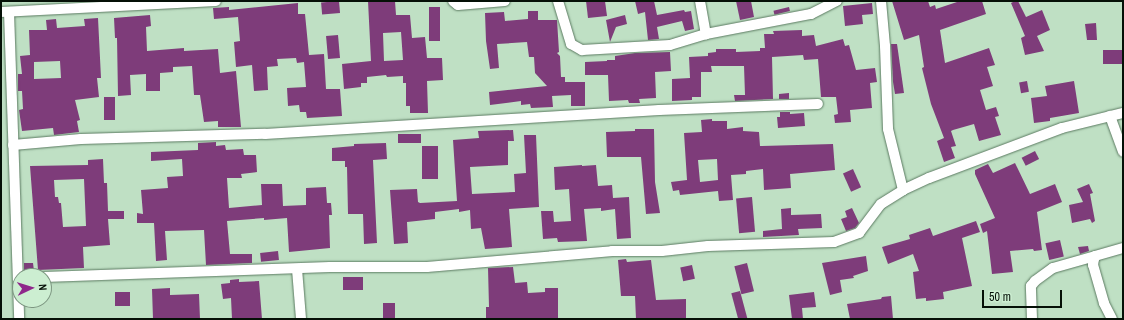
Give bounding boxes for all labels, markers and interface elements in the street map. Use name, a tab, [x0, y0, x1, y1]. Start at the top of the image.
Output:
north arrow	[12, 268, 52, 308]
scale bar	[984, 282, 1064, 308]
text: N	[36, 283, 50, 291]
text: 50 m	[989, 289, 1011, 305]

